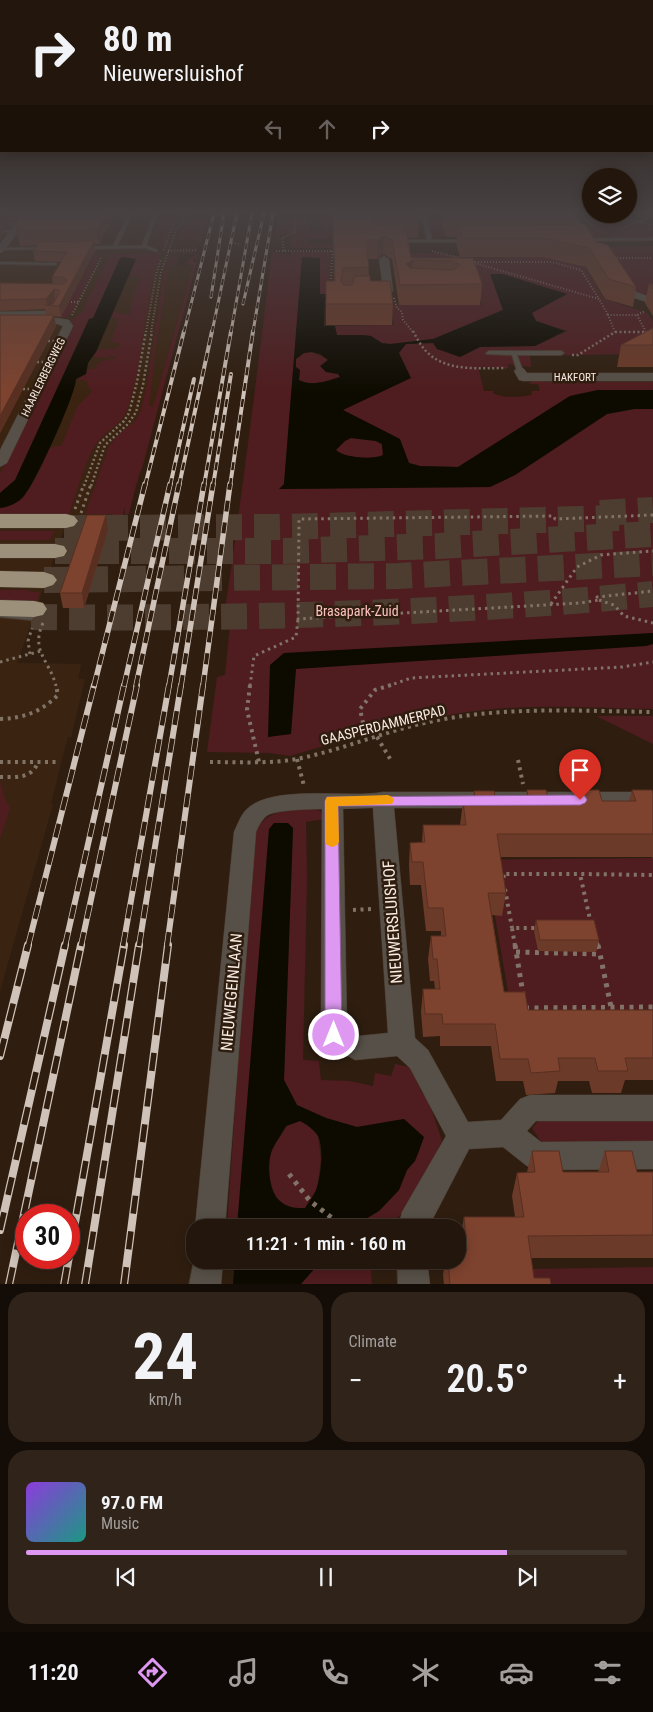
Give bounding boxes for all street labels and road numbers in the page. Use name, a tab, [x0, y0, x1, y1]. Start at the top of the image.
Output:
street label: HAARLERBERGWEG	[19, 336, 68, 419]
street label: HAKFORT	[554, 371, 596, 384]
street label: GAASPERDAMMERPAD	[319, 702, 447, 748]
street label: NIEUWERSLUISHOF	[379, 859, 406, 984]
street label: NIEUWEGEINLAAN	[217, 932, 246, 1052]

